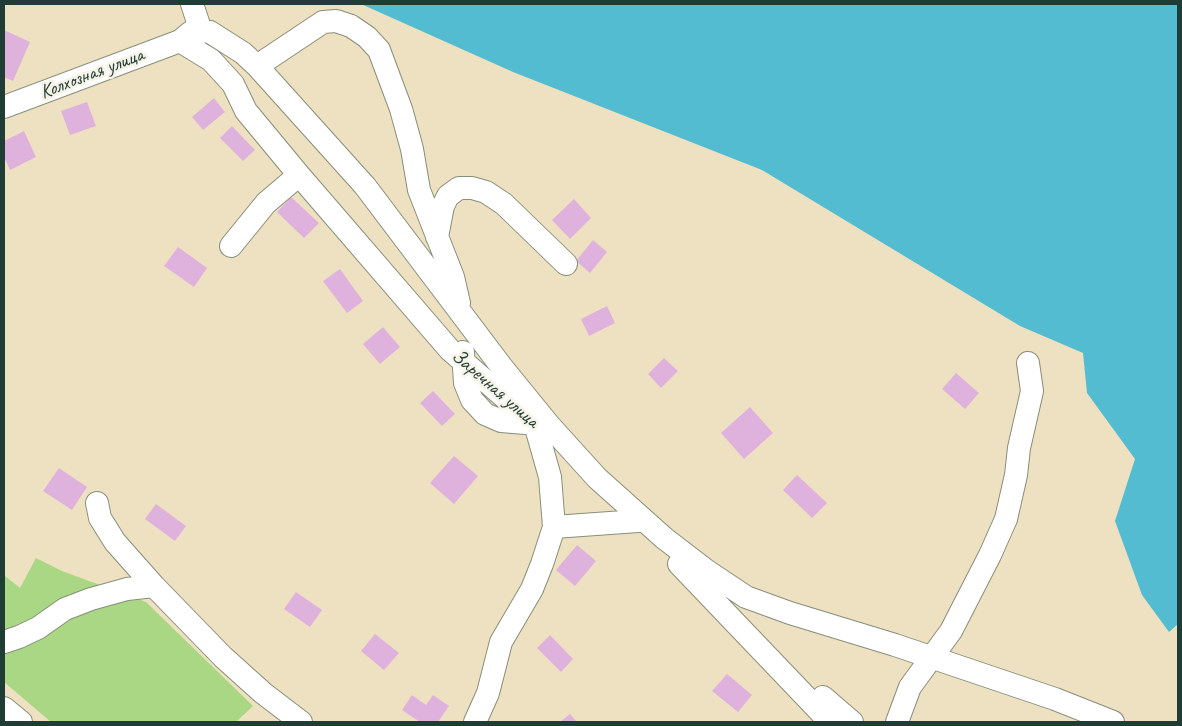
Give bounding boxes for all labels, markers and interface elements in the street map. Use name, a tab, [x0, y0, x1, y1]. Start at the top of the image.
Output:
street label: Колхозная улица	[37, 43, 147, 105]
street label: Заречная улица	[446, 345, 544, 433]

